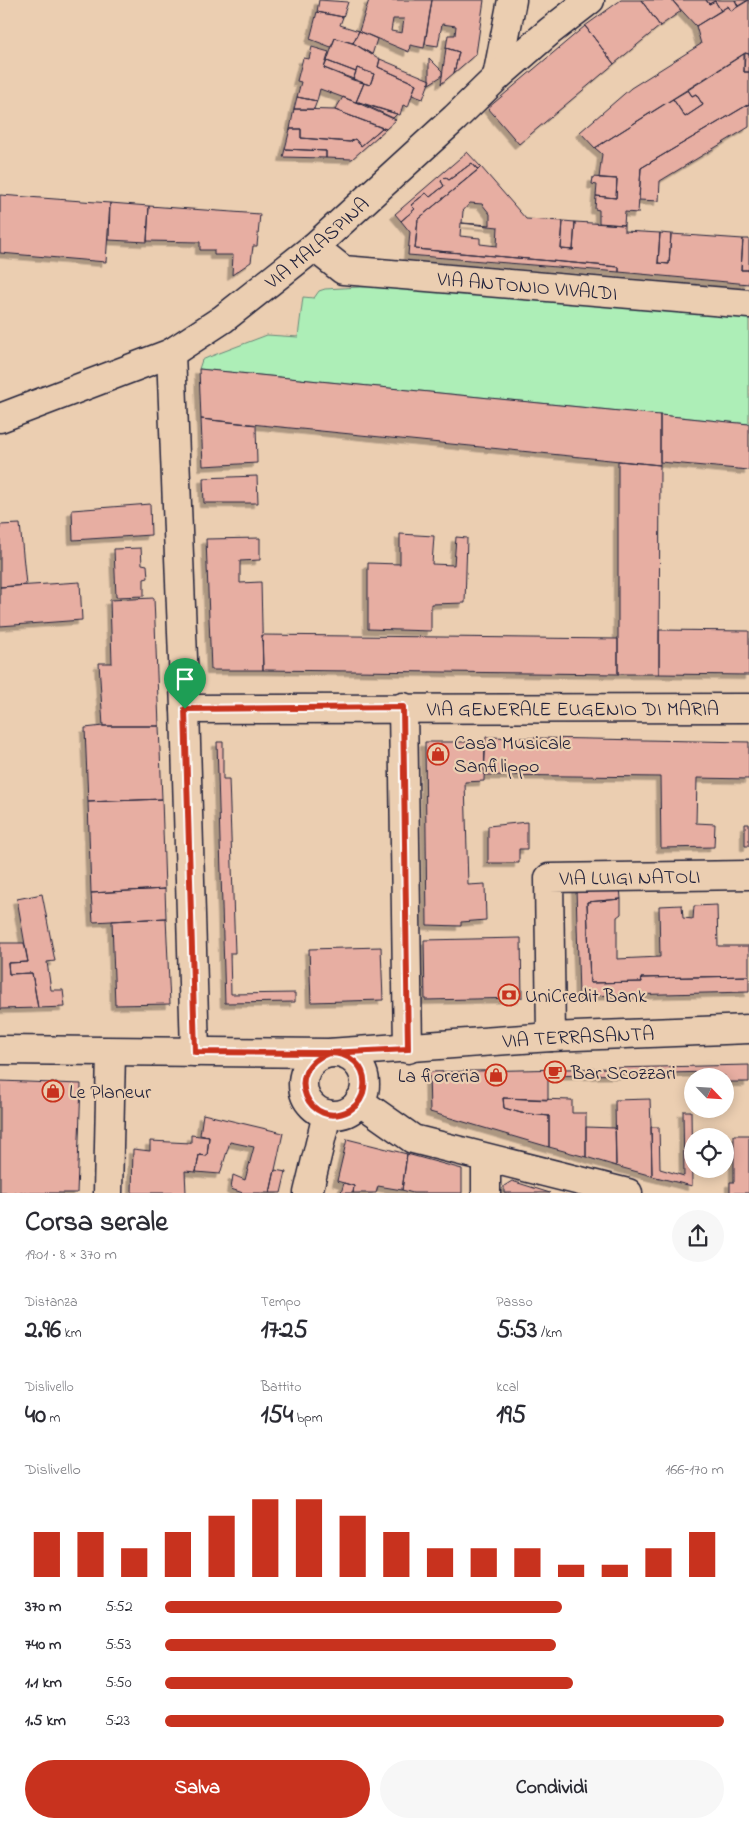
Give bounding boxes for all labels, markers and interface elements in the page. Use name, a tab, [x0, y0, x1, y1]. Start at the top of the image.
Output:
street label: VIA MALASPINA	[259, 191, 377, 298]
street label: VIA ANTONIO VIVALDI	[435, 266, 618, 310]
pin	[164, 658, 206, 709]
icon: arrive	[171, 665, 199, 693]
street label: VIA GENERALE EUGENIO DI MARIA	[426, 696, 719, 726]
place label: Casa Musicale Sanfilippo	[454, 730, 571, 782]
shop icon: Casa Musicale Sanfilippo	[426, 742, 450, 766]
street label: VIA LUIGI NATOLI	[558, 864, 701, 895]
bank icon: UniCredit Bank	[497, 983, 521, 1007]
place label: UniCredit Bank	[525, 983, 647, 1012]
street label: VIA TERRASANTA	[501, 1021, 655, 1058]
cafe icon: Bar Scozzari	[543, 1060, 567, 1084]
place label: Bar Scozzari	[570, 1060, 676, 1089]
place label: La fioreria	[398, 1063, 480, 1092]
shop icon: La fioreria	[484, 1063, 508, 1087]
north arrow	[684, 1068, 734, 1118]
map controls	[684, 1068, 734, 1178]
shop icon: Le Planeur	[41, 1079, 65, 1103]
place label: Le Planeur	[69, 1079, 152, 1108]
button: locate	[684, 1128, 734, 1178]
text: Corsa serale	[25, 1203, 168, 1244]
button: share	[672, 1210, 724, 1262]
text: 19:01 · 8 × 370 m	[25, 1243, 117, 1267]
text: Distanza	[25, 1292, 78, 1313]
text: Tempo	[261, 1292, 301, 1313]
text: Passo	[496, 1292, 533, 1313]
text: 2.96	[25, 1313, 61, 1349]
text: 17:25	[261, 1313, 308, 1349]
text: 5:53	[496, 1313, 537, 1349]
text: km	[61, 1323, 82, 1344]
text: /km	[537, 1323, 562, 1344]
text: Dislivello	[25, 1377, 74, 1398]
text: Battito	[261, 1377, 302, 1398]
text: kcal	[496, 1377, 519, 1398]
text: 40	[25, 1398, 46, 1434]
text: 154	[261, 1398, 293, 1434]
text: 195	[496, 1398, 526, 1434]
text: m	[46, 1408, 60, 1429]
text: bpm	[293, 1408, 323, 1429]
text: Dislivello	[25, 1458, 81, 1482]
text: 166–170 m	[665, 1458, 724, 1482]
text: 370 m	[25, 1595, 62, 1619]
text: 5:52	[105, 1595, 133, 1619]
text: 740 m	[25, 1633, 62, 1657]
text: 5:53	[105, 1633, 131, 1657]
text: 1.1 km	[25, 1671, 62, 1695]
text: 5:50	[105, 1671, 132, 1695]
text: 1.5 km	[25, 1709, 66, 1733]
text: 5:23	[105, 1709, 130, 1733]
button: Salva	[25, 1760, 370, 1818]
button: Condividi	[380, 1760, 724, 1818]

